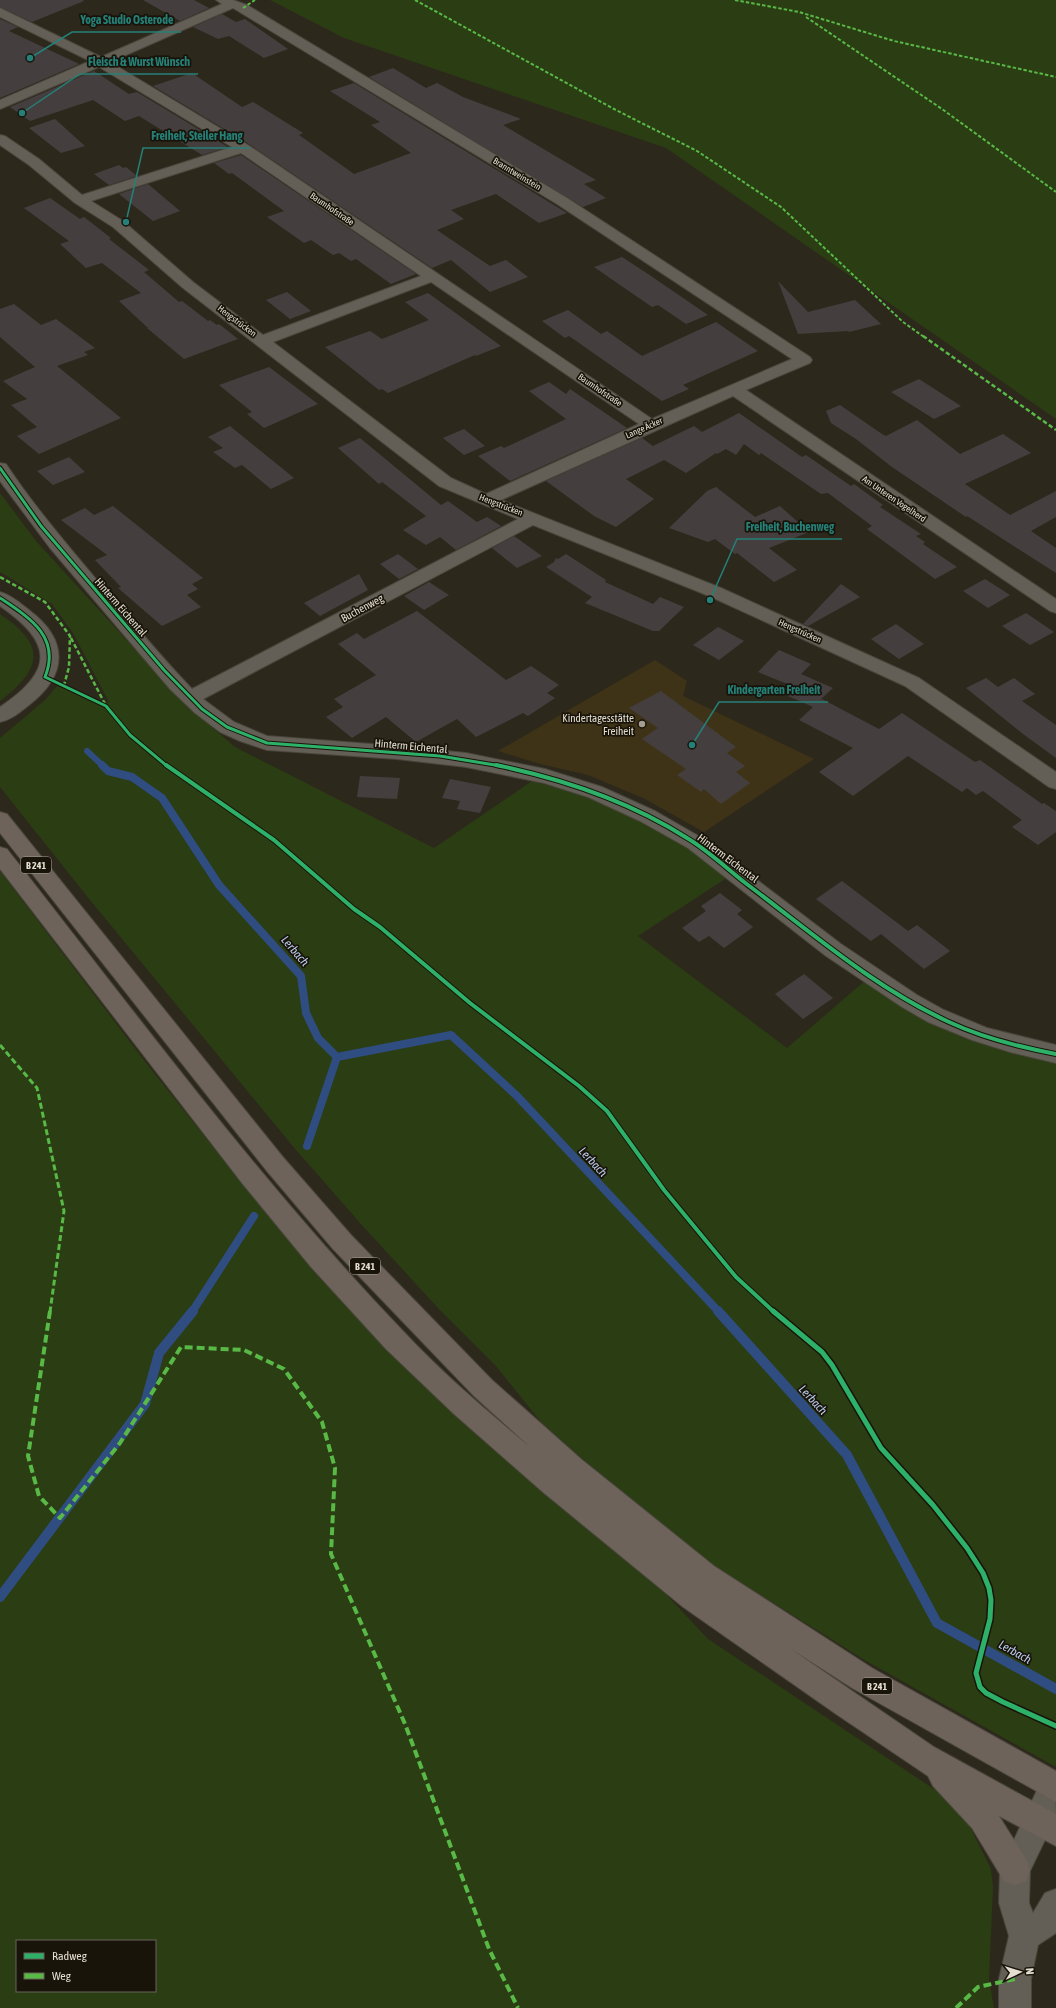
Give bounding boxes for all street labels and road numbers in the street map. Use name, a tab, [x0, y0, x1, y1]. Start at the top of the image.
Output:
street label: Branntweinstein	[491, 156, 543, 192]
street label: Baumhofstraße	[308, 191, 356, 227]
street label: Hengstrücken	[216, 303, 258, 339]
street label: Baumhofstraße	[576, 372, 624, 408]
street label: Lange Äcker	[624, 415, 664, 441]
street label: Am Unteren Vogelherd	[860, 474, 928, 524]
street label: Hengstrücken	[478, 492, 524, 518]
street label: Hinterm Eichental	[92, 575, 150, 639]
street label: Buchenweg	[339, 592, 386, 624]
street label: Hengstrücken	[777, 617, 823, 645]
street label: Hinterm Eichental	[374, 737, 448, 755]
street label: Hinterm Eichental	[695, 831, 761, 885]
road number: B 241	[21, 857, 51, 873]
road number: B 241	[350, 1258, 380, 1274]
road number: B 241	[862, 1678, 892, 1694]

